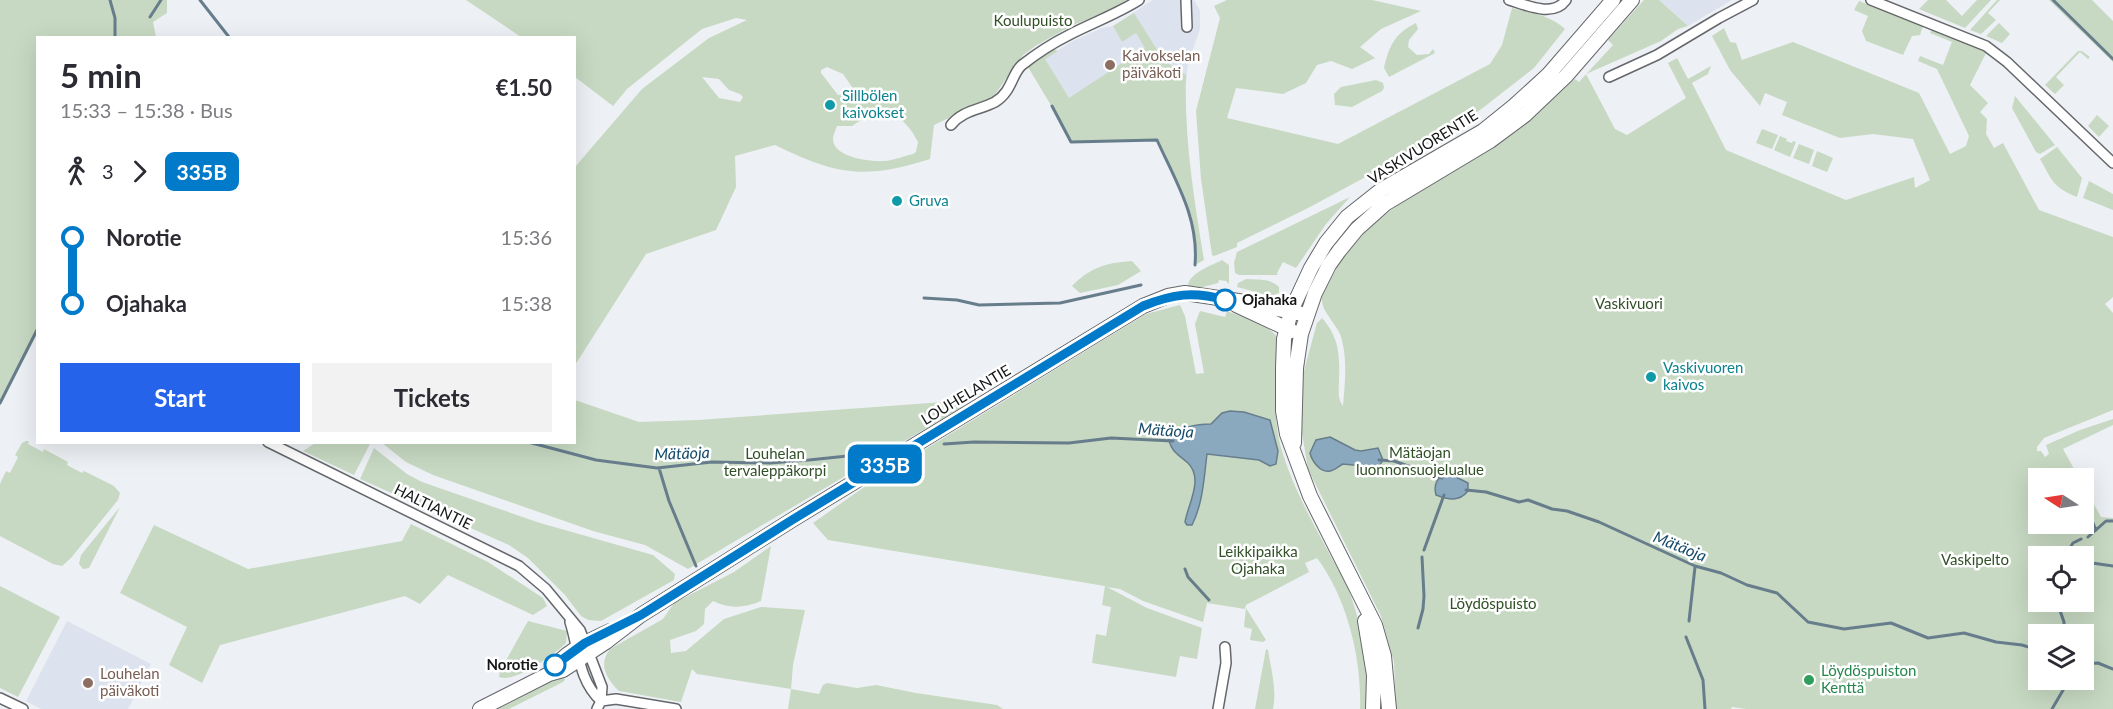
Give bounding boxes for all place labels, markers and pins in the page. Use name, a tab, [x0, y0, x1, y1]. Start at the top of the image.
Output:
place label: Kaivokselan päiväkoti	[1122, 46, 1200, 81]
marker: Kaivokselan päiväkoti	[1103, 58, 1117, 72]
place label: Sillbölen kaivokset	[842, 86, 905, 121]
marker: Sillbölen kaivokset	[823, 98, 837, 112]
place label: Gruva	[909, 191, 949, 209]
marker: Gruva	[890, 194, 904, 208]
marker: Ojahaka	[1214, 289, 1236, 311]
place label: Ojahaka	[1242, 290, 1297, 308]
place label: Vaskivuoren kaivos	[1663, 358, 1743, 393]
marker: Vaskivuoren kaivos	[1644, 370, 1658, 384]
marker: Norotie	[544, 654, 566, 676]
place label: Norotie	[487, 655, 538, 673]
place label: Löydöspuiston Kenttä	[1821, 661, 1916, 696]
place label: Louhelan päiväkoti	[100, 664, 160, 699]
marker: Löydöspuiston Kenttä	[1802, 673, 1816, 687]
marker: Louhelan päiväkoti	[81, 676, 95, 690]

